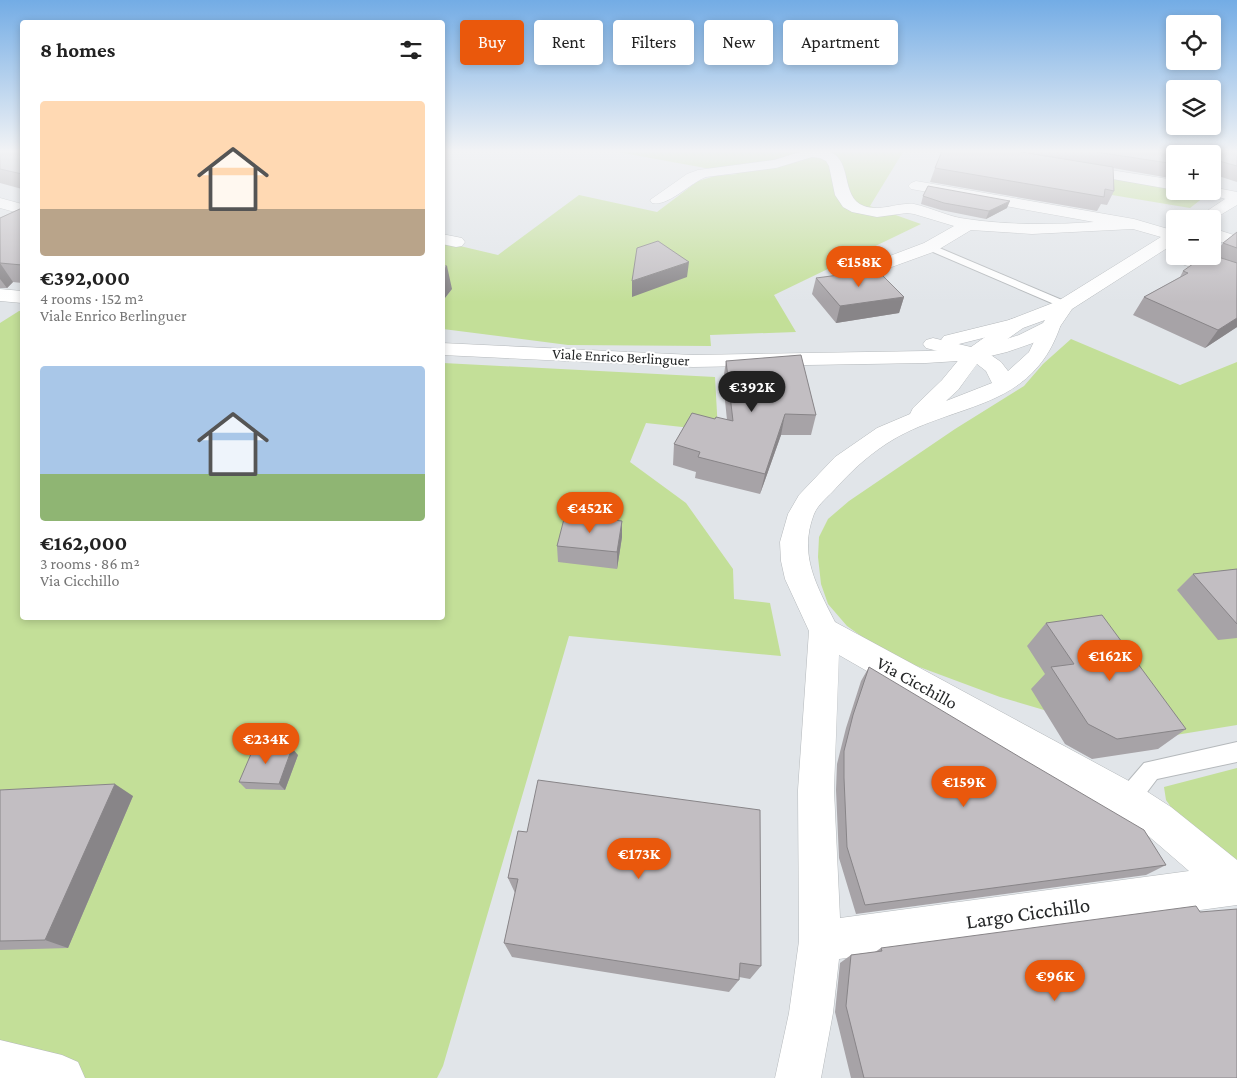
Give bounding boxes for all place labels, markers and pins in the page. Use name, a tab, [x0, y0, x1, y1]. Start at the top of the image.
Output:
pin: €158K	[824, 246, 894, 288]
pin: €392K	[717, 370, 787, 413]
pin: €452K	[555, 492, 625, 534]
pin: €162K	[1075, 640, 1145, 682]
pin: €234K	[231, 722, 301, 765]
pin: €159K	[929, 766, 999, 808]
pin: €173K	[604, 838, 674, 880]
pin: €96K	[1025, 960, 1085, 1002]

